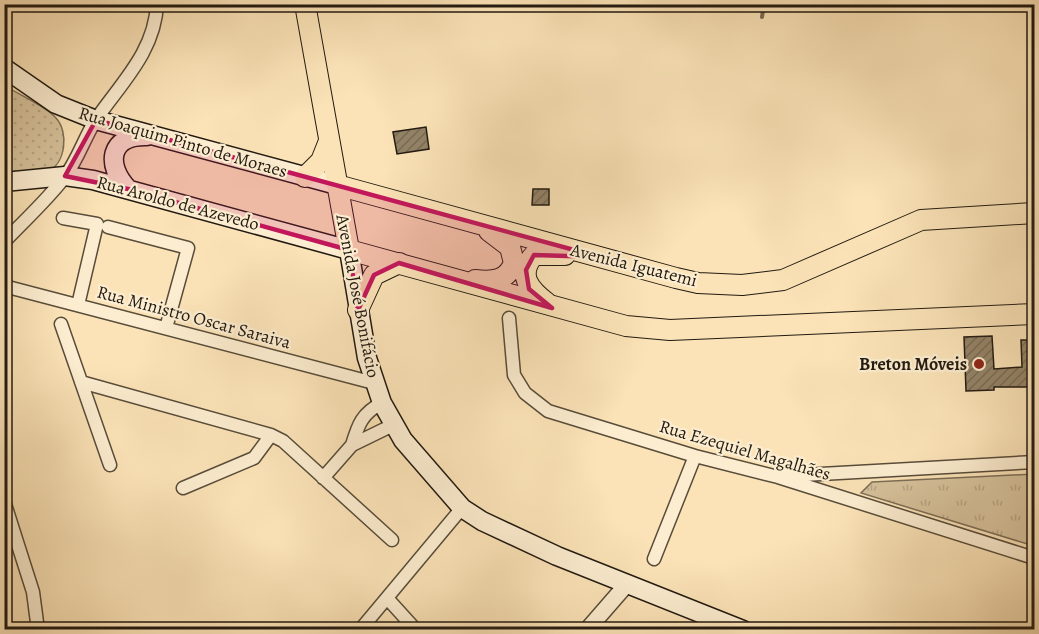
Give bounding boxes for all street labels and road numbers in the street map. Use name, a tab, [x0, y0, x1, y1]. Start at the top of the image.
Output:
street label: Rua Joaquim Pinto de Moraes	[76, 101, 290, 183]
street label: Rua Aroldo de Azevedo	[94, 170, 262, 236]
street label: Avenida José Bonifácio	[330, 211, 386, 380]
street label: Avenida Iguatemi	[567, 237, 700, 292]
street label: Rua Ministro Oscar Saraiva	[95, 280, 294, 355]
street label: Rua Ezequiel Magalhães	[657, 414, 833, 486]

